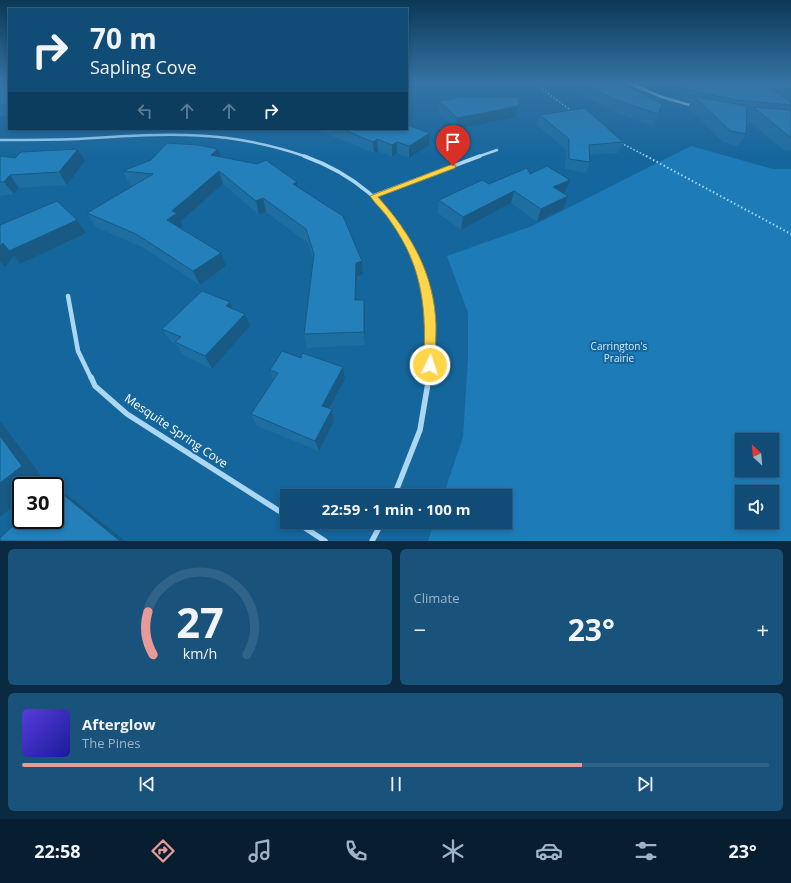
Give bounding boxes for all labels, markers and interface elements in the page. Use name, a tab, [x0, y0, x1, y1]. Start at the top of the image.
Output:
text: 70 m	[90, 19, 157, 57]
icon: right	[24, 24, 76, 76]
text: Sapling Cove	[90, 55, 197, 79]
icon: left	[134, 100, 156, 122]
icon: ahead	[176, 100, 198, 122]
icon: ahead	[218, 100, 240, 122]
icon: right	[260, 100, 282, 122]
pin	[436, 125, 470, 166]
icon: arrive	[442, 131, 464, 153]
park label: Carrington's Prairie	[591, 339, 648, 365]
position arrow	[409, 344, 451, 386]
street label: Mesquite Spring Cove	[121, 390, 232, 472]
north arrow	[735, 433, 779, 477]
map controls	[735, 433, 779, 529]
speed limit sign: 30	[12, 477, 64, 529]
button: sound	[735, 485, 779, 529]
text: 22:59 · 1 min · 100 m	[322, 499, 470, 519]
text: Climate	[414, 589, 459, 607]
text: 27	[176, 594, 224, 650]
text: 23°	[568, 609, 615, 650]
text: −	[414, 614, 426, 644]
text: +	[756, 614, 769, 644]
text: km/h	[182, 644, 217, 663]
text: Afterglow	[82, 714, 156, 734]
text: The Pines	[82, 734, 140, 752]
icon: previous	[136, 773, 158, 795]
icon: pause	[385, 773, 407, 795]
icon: next	[634, 773, 656, 795]
icon: directions	[149, 837, 177, 865]
icon: music	[246, 837, 274, 865]
icon: phone	[342, 837, 370, 865]
icon: climate	[439, 837, 467, 865]
icon: car	[535, 837, 563, 865]
icon: filters	[632, 837, 660, 865]
text: 22:58	[34, 839, 81, 863]
text: 23°	[728, 839, 757, 863]

